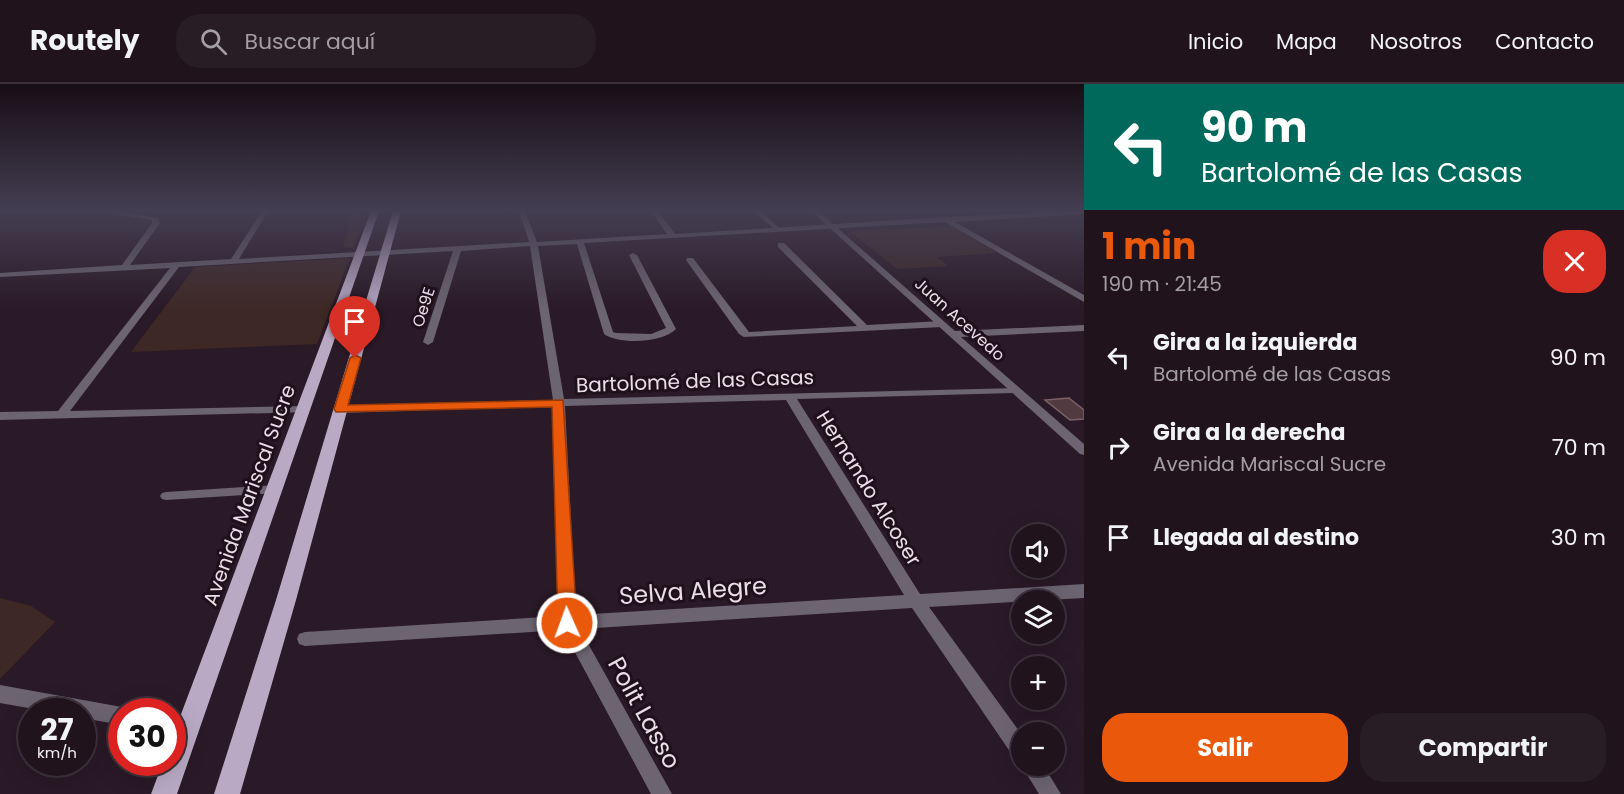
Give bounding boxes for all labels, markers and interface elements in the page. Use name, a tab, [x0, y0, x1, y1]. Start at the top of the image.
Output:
search box	[176, 14, 596, 68]
text: Routely	[30, 21, 140, 60]
icon: search	[197, 25, 230, 58]
text: Buscar aquí	[245, 26, 375, 57]
text: Inicio	[1188, 27, 1243, 56]
text: Mapa	[1276, 27, 1337, 56]
text: Nosotros	[1370, 27, 1462, 56]
text: Contacto	[1495, 27, 1594, 56]
text: 90 m	[1201, 98, 1308, 157]
icon: left	[1102, 108, 1180, 186]
text: Bartolomé de las Casas	[1201, 154, 1523, 191]
text: 1 min	[1102, 221, 1196, 272]
button: close	[1543, 230, 1606, 293]
text: 190 m · 21:45	[1102, 270, 1222, 298]
street label: Juan Acevedo	[909, 273, 1010, 366]
street label: Oe9E	[406, 284, 441, 330]
pin	[329, 296, 380, 358]
icon: arrive	[338, 305, 371, 338]
text: Gira a la izquierda	[1153, 327, 1357, 358]
icon: left	[1102, 341, 1135, 374]
text: 90 m	[1550, 342, 1606, 373]
text: Bartolomé de las Casas	[1153, 360, 1391, 388]
street label: Bartolomé de las Casas	[575, 363, 815, 399]
street label: Avenida Mariscal Sucre	[196, 381, 302, 609]
street label: Hernando Alcoser	[810, 405, 928, 571]
text: Gira a la derecha	[1153, 417, 1346, 448]
icon: right	[1102, 431, 1135, 464]
text: 70 m	[1552, 432, 1606, 463]
text: Avenida Mariscal Sucre	[1153, 450, 1386, 478]
icon: arrive	[1102, 521, 1135, 554]
text: Llegada al destino	[1153, 522, 1359, 553]
text: 30 m	[1551, 522, 1606, 553]
map controls	[1011, 524, 1065, 776]
button: sound	[1011, 524, 1065, 578]
street label: Selva Alegre	[618, 569, 768, 612]
button: layers	[1011, 590, 1065, 644]
position arrow	[535, 591, 599, 655]
street label: Polit Lasso	[600, 651, 689, 775]
button: +	[1011, 656, 1065, 710]
speed limit sign: 30	[108, 698, 186, 776]
text: 27	[40, 708, 74, 751]
button: Salir	[1102, 713, 1348, 782]
button: Compartir	[1360, 713, 1606, 782]
button: −	[1011, 722, 1065, 776]
text: km/h	[37, 742, 77, 763]

